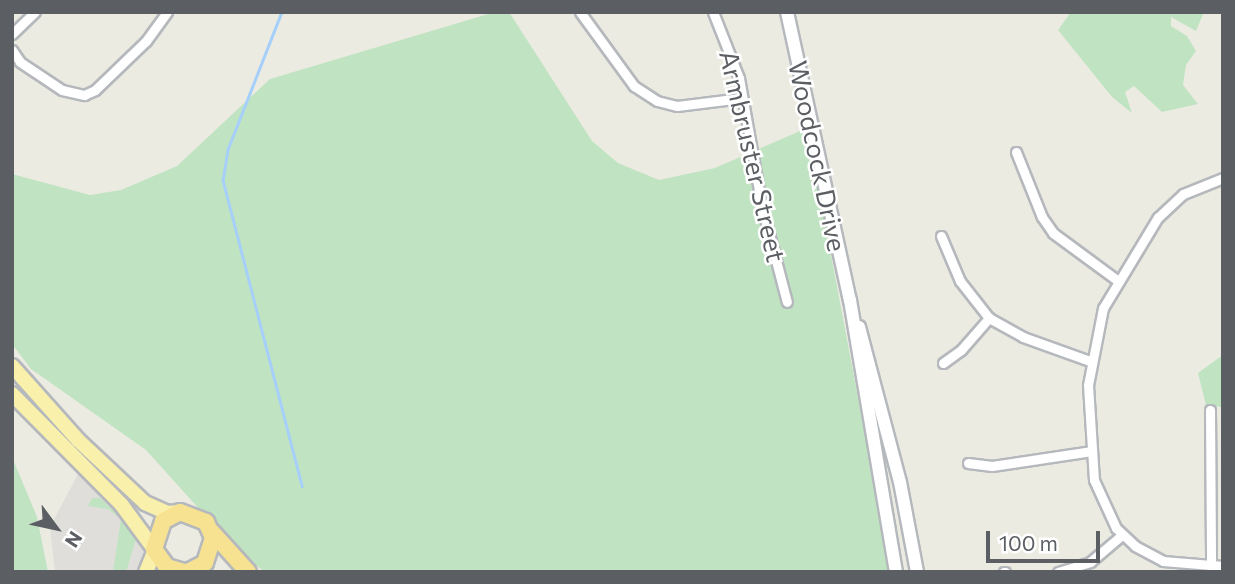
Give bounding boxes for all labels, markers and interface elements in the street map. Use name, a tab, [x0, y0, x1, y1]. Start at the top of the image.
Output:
street label: Armbruster Street	[713, 47, 793, 265]
street label: Woodcock Drive	[783, 58, 853, 254]
north arrow	[21, 493, 91, 563]
scale bar	[990, 518, 1104, 562]
text: N	[61, 527, 88, 552]
text: 100 m	[999, 530, 1058, 555]

